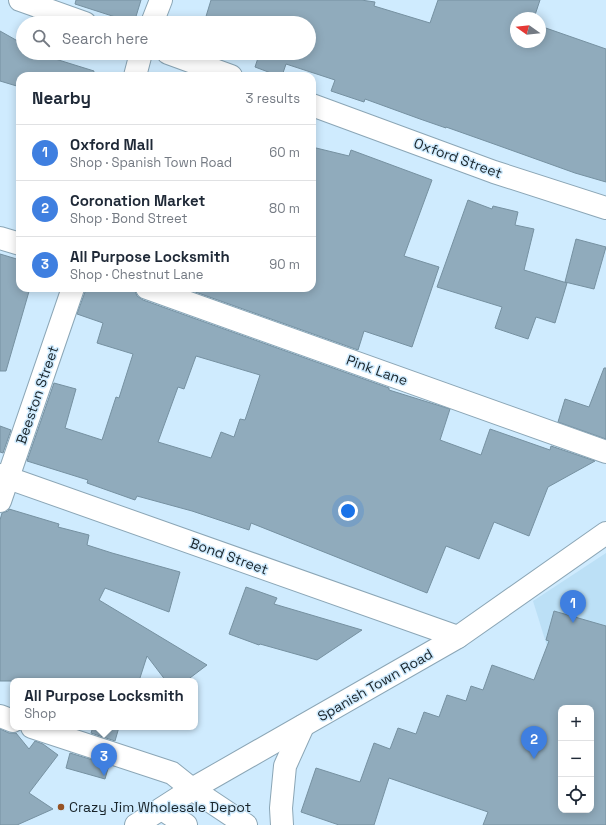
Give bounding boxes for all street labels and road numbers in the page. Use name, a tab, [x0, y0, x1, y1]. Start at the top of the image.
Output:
street label: Oxford Street	[411, 134, 505, 182]
street label: Beeston Street	[12, 343, 62, 447]
street label: Pink Lane	[344, 351, 410, 389]
street label: Bond Street	[187, 534, 271, 578]
street label: Spanish Town Road	[314, 645, 436, 725]

